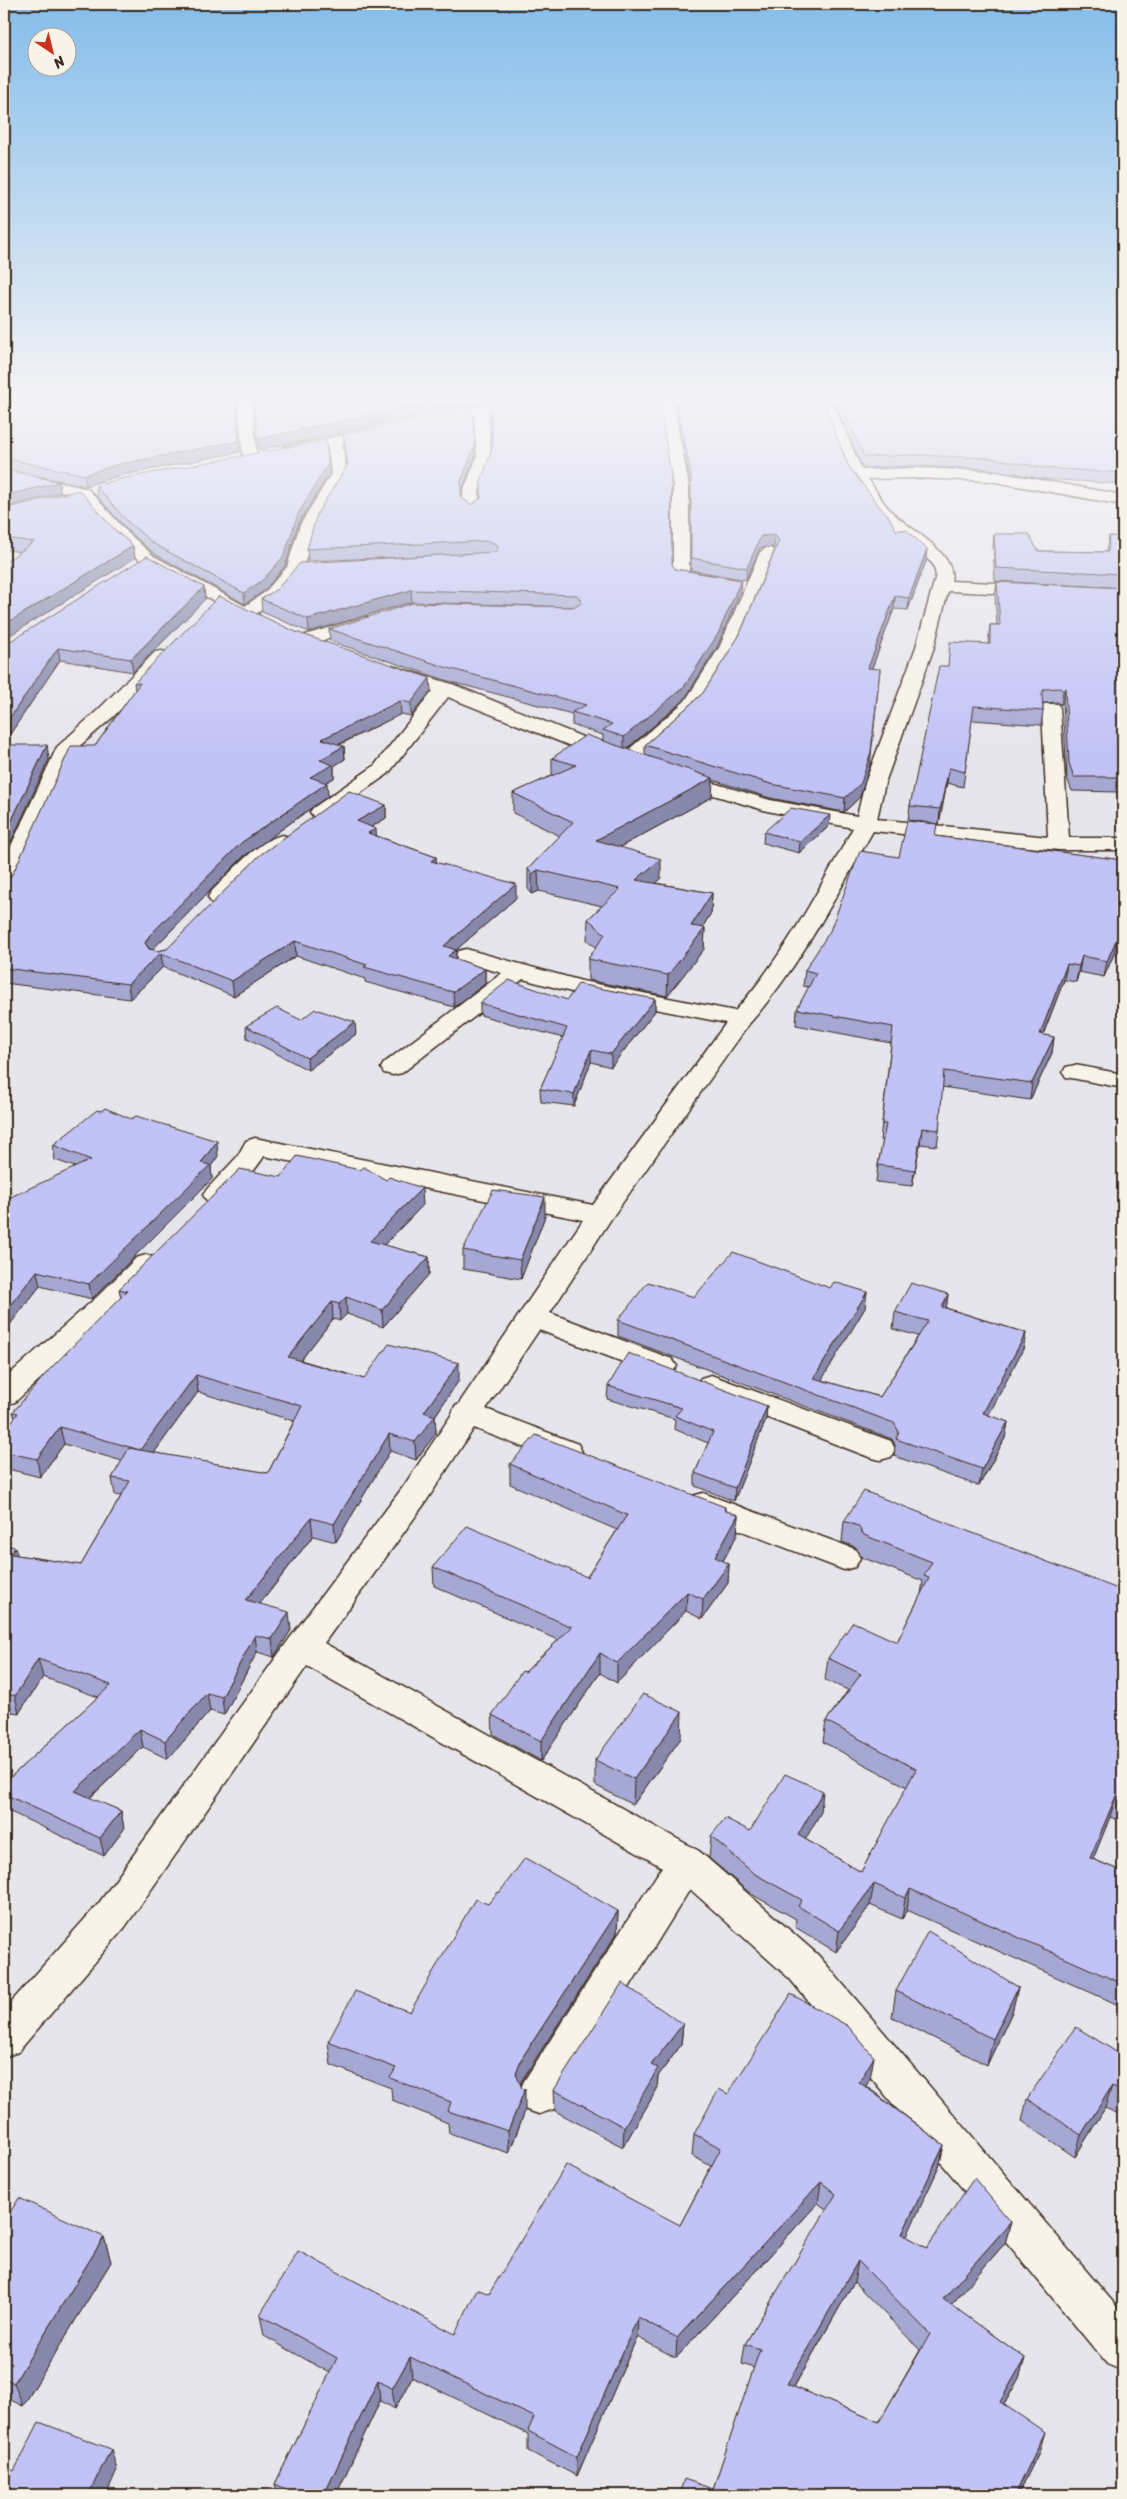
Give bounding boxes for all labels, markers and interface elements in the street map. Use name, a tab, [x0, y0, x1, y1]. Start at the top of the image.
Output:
north arrow	[28, 28, 78, 78]
text: N	[48, 49, 71, 75]

